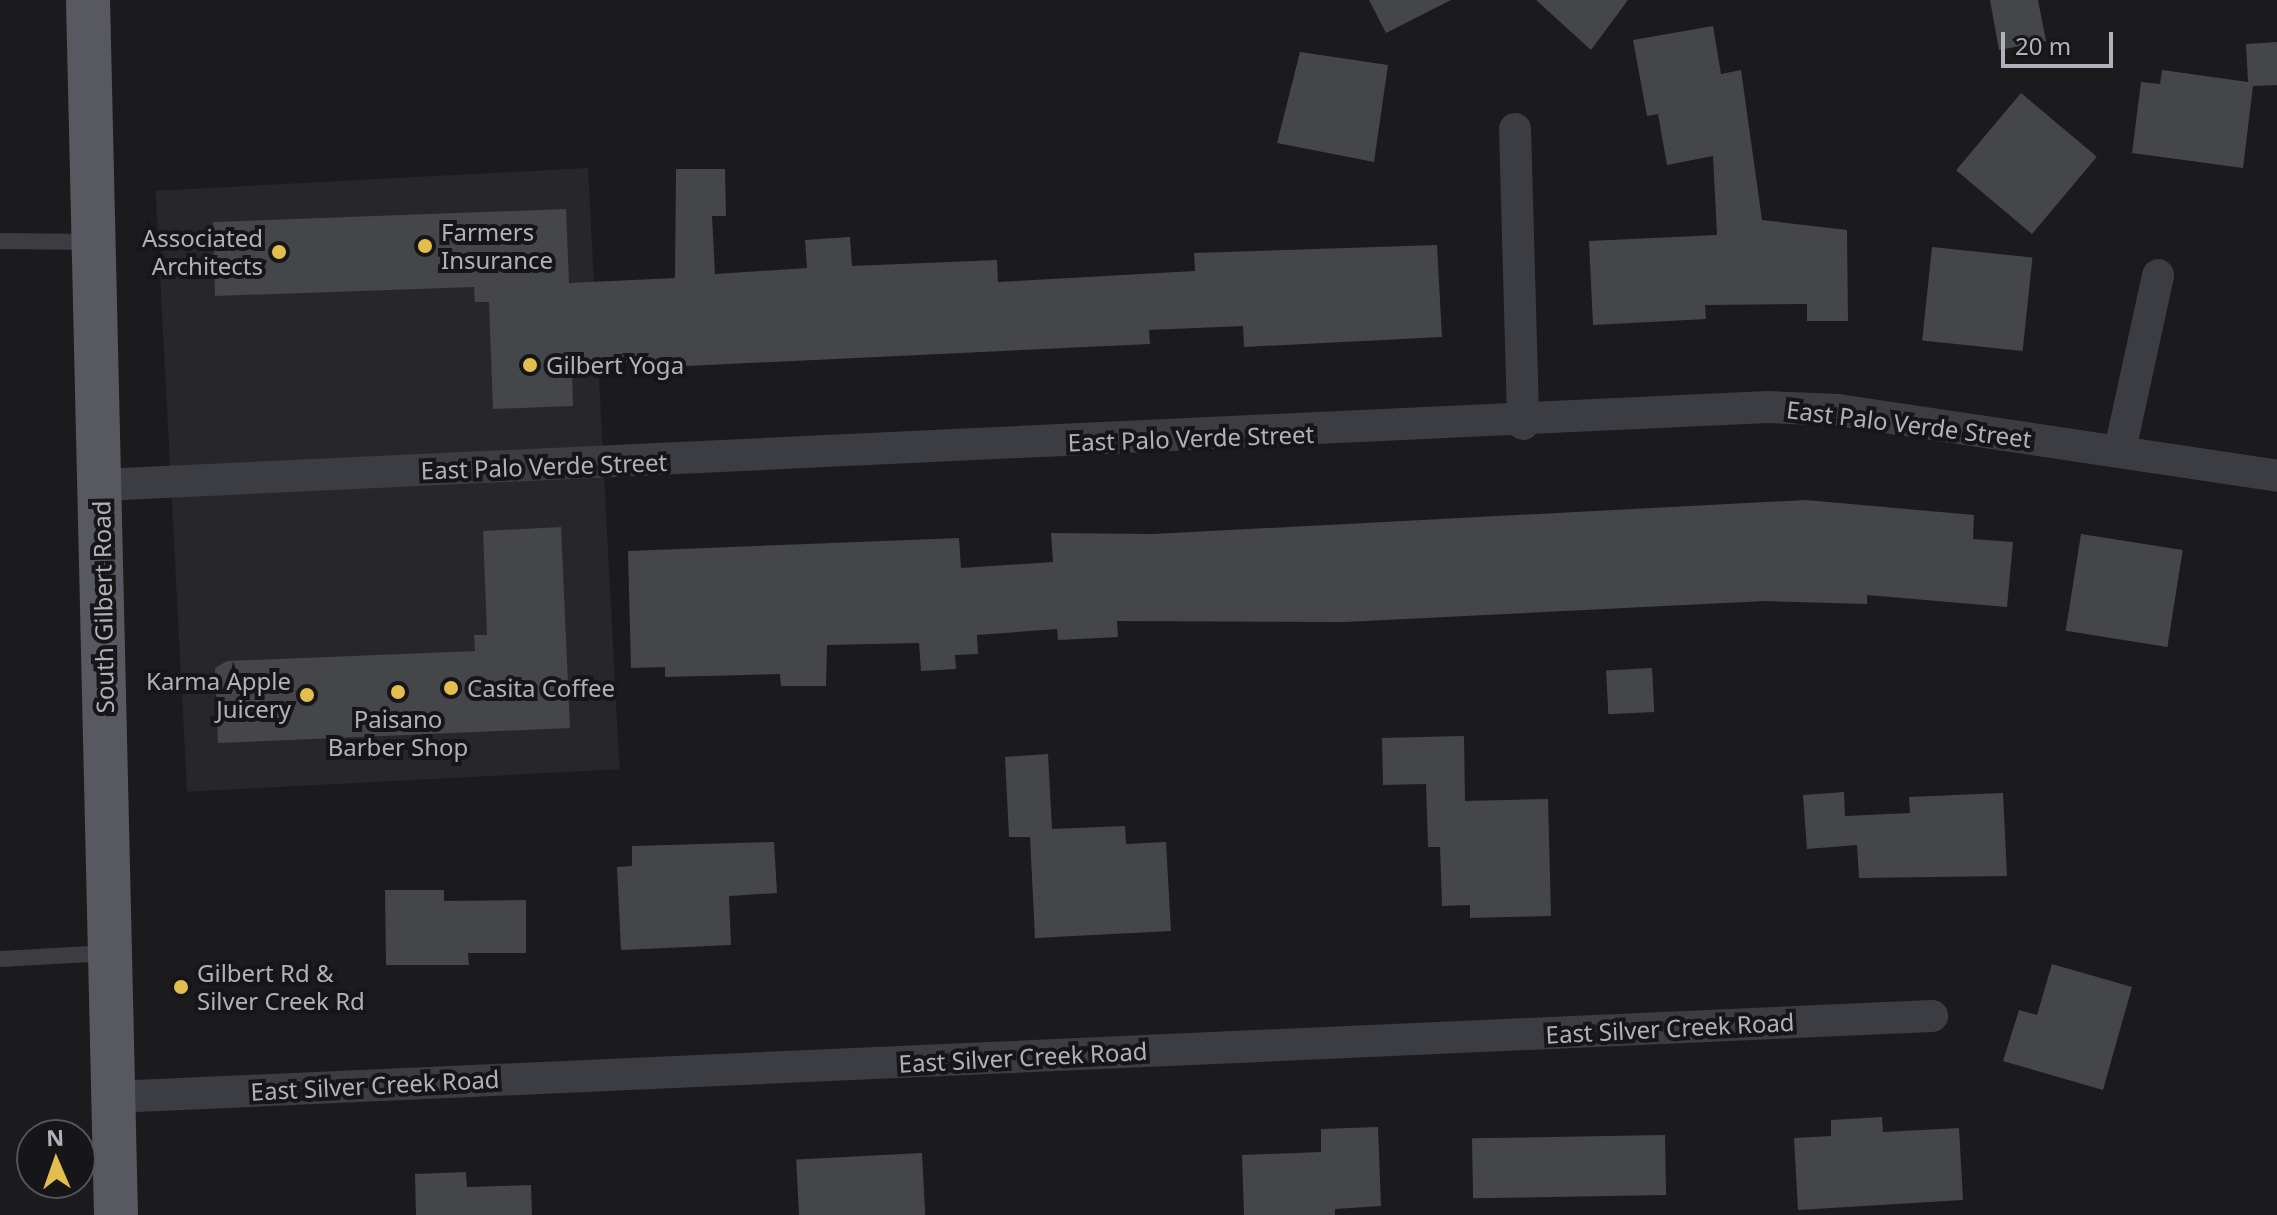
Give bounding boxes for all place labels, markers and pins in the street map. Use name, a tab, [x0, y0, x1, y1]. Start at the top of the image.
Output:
place label: Farmers Insurance	[441, 218, 553, 274]
place label: Associated Architects	[142, 224, 263, 280]
marker: Farmers Insurance	[416, 237, 434, 255]
marker: Associated Architects	[270, 243, 288, 261]
place label: Gilbert Yoga	[546, 351, 684, 379]
marker: Gilbert Yoga	[521, 356, 539, 374]
place label: Karma Apple Juicery	[146, 667, 291, 723]
place label: Casita Coffee	[467, 674, 615, 702]
marker: Casita Coffee	[442, 679, 460, 697]
marker: Paisano Barber Shop	[389, 683, 407, 701]
marker: Karma Apple Juicery	[298, 686, 316, 704]
place label: Paisano Barber Shop	[328, 705, 468, 761]
place label: Gilbert Rd & Silver Creek Rd	[197, 959, 365, 1015]
marker: Gilbert Rd & Silver Creek Rd	[172, 978, 190, 996]

